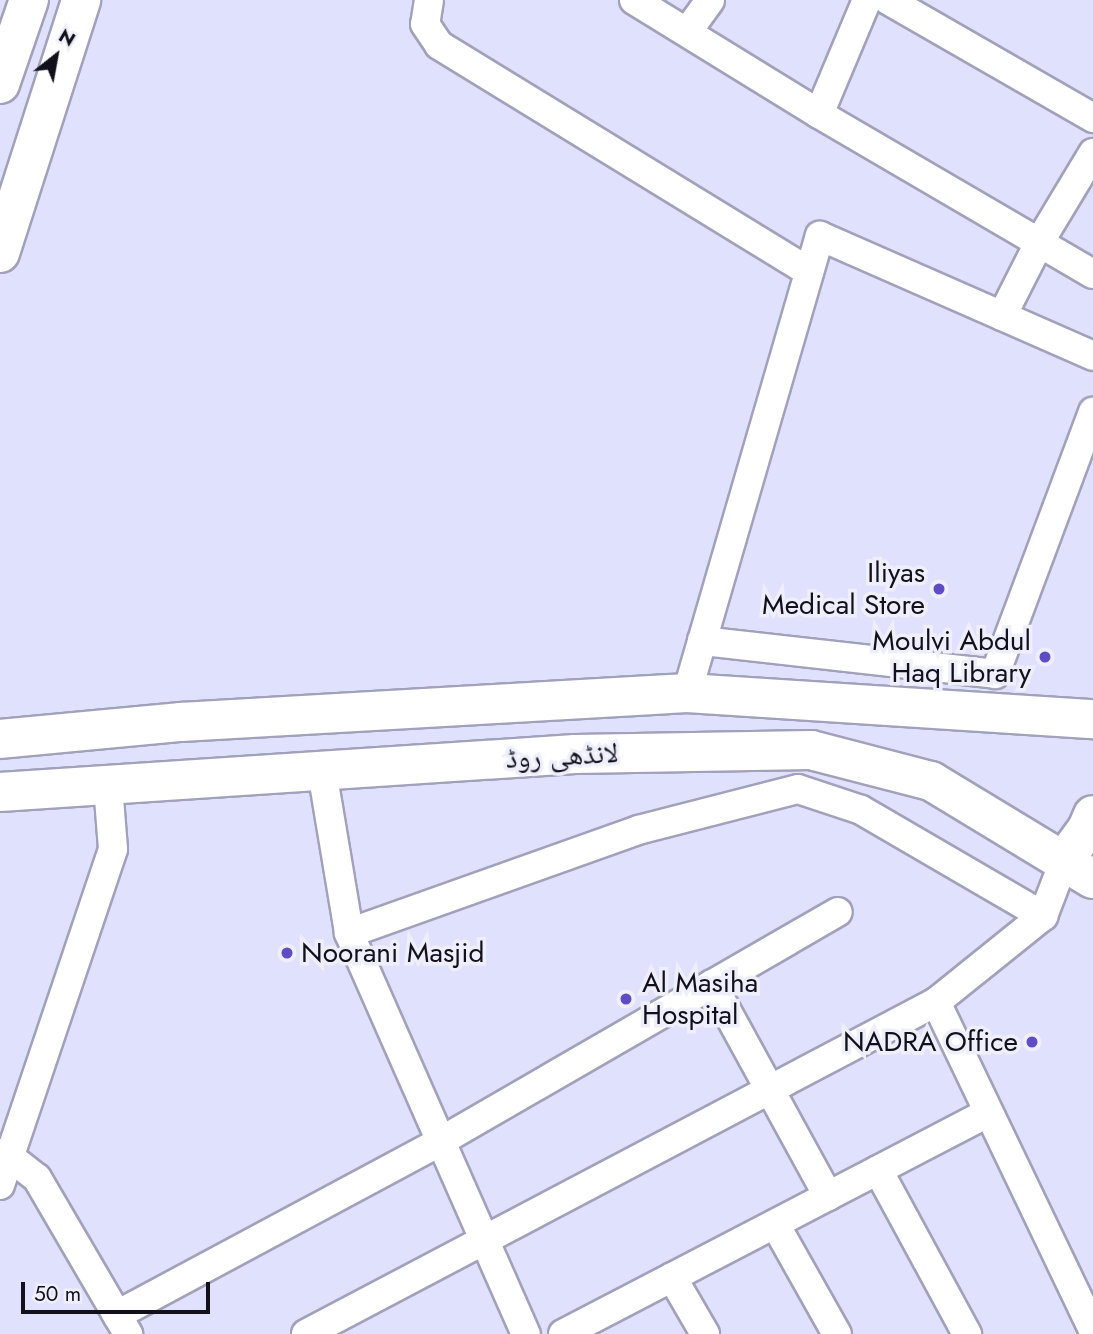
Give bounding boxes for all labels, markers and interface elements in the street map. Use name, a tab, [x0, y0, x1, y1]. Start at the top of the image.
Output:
north arrow	[21, 21, 91, 91]
text: N	[54, 22, 80, 53]
place label: Iliyas Medical Store	[762, 556, 925, 622]
marker: Iliyas Medical Store	[931, 581, 947, 597]
place label: Moulvi Abdul Haq Library	[872, 624, 1031, 690]
marker: Moulvi Abdul Haq Library	[1037, 649, 1053, 665]
street label: لانڈھی روڈ	[505, 736, 619, 776]
place label: Noorani Masjid	[301, 936, 484, 970]
marker: Noorani Masjid	[279, 945, 295, 961]
place label: Al Masiha Hospital	[642, 966, 758, 1032]
marker: Al Masiha Hospital	[616, 989, 636, 1009]
place label: NADRA Office	[843, 1025, 1018, 1059]
marker: NADRA Office	[1024, 1034, 1040, 1050]
scale bar	[24, 1268, 214, 1312]
text: 50 m	[34, 1279, 81, 1309]

